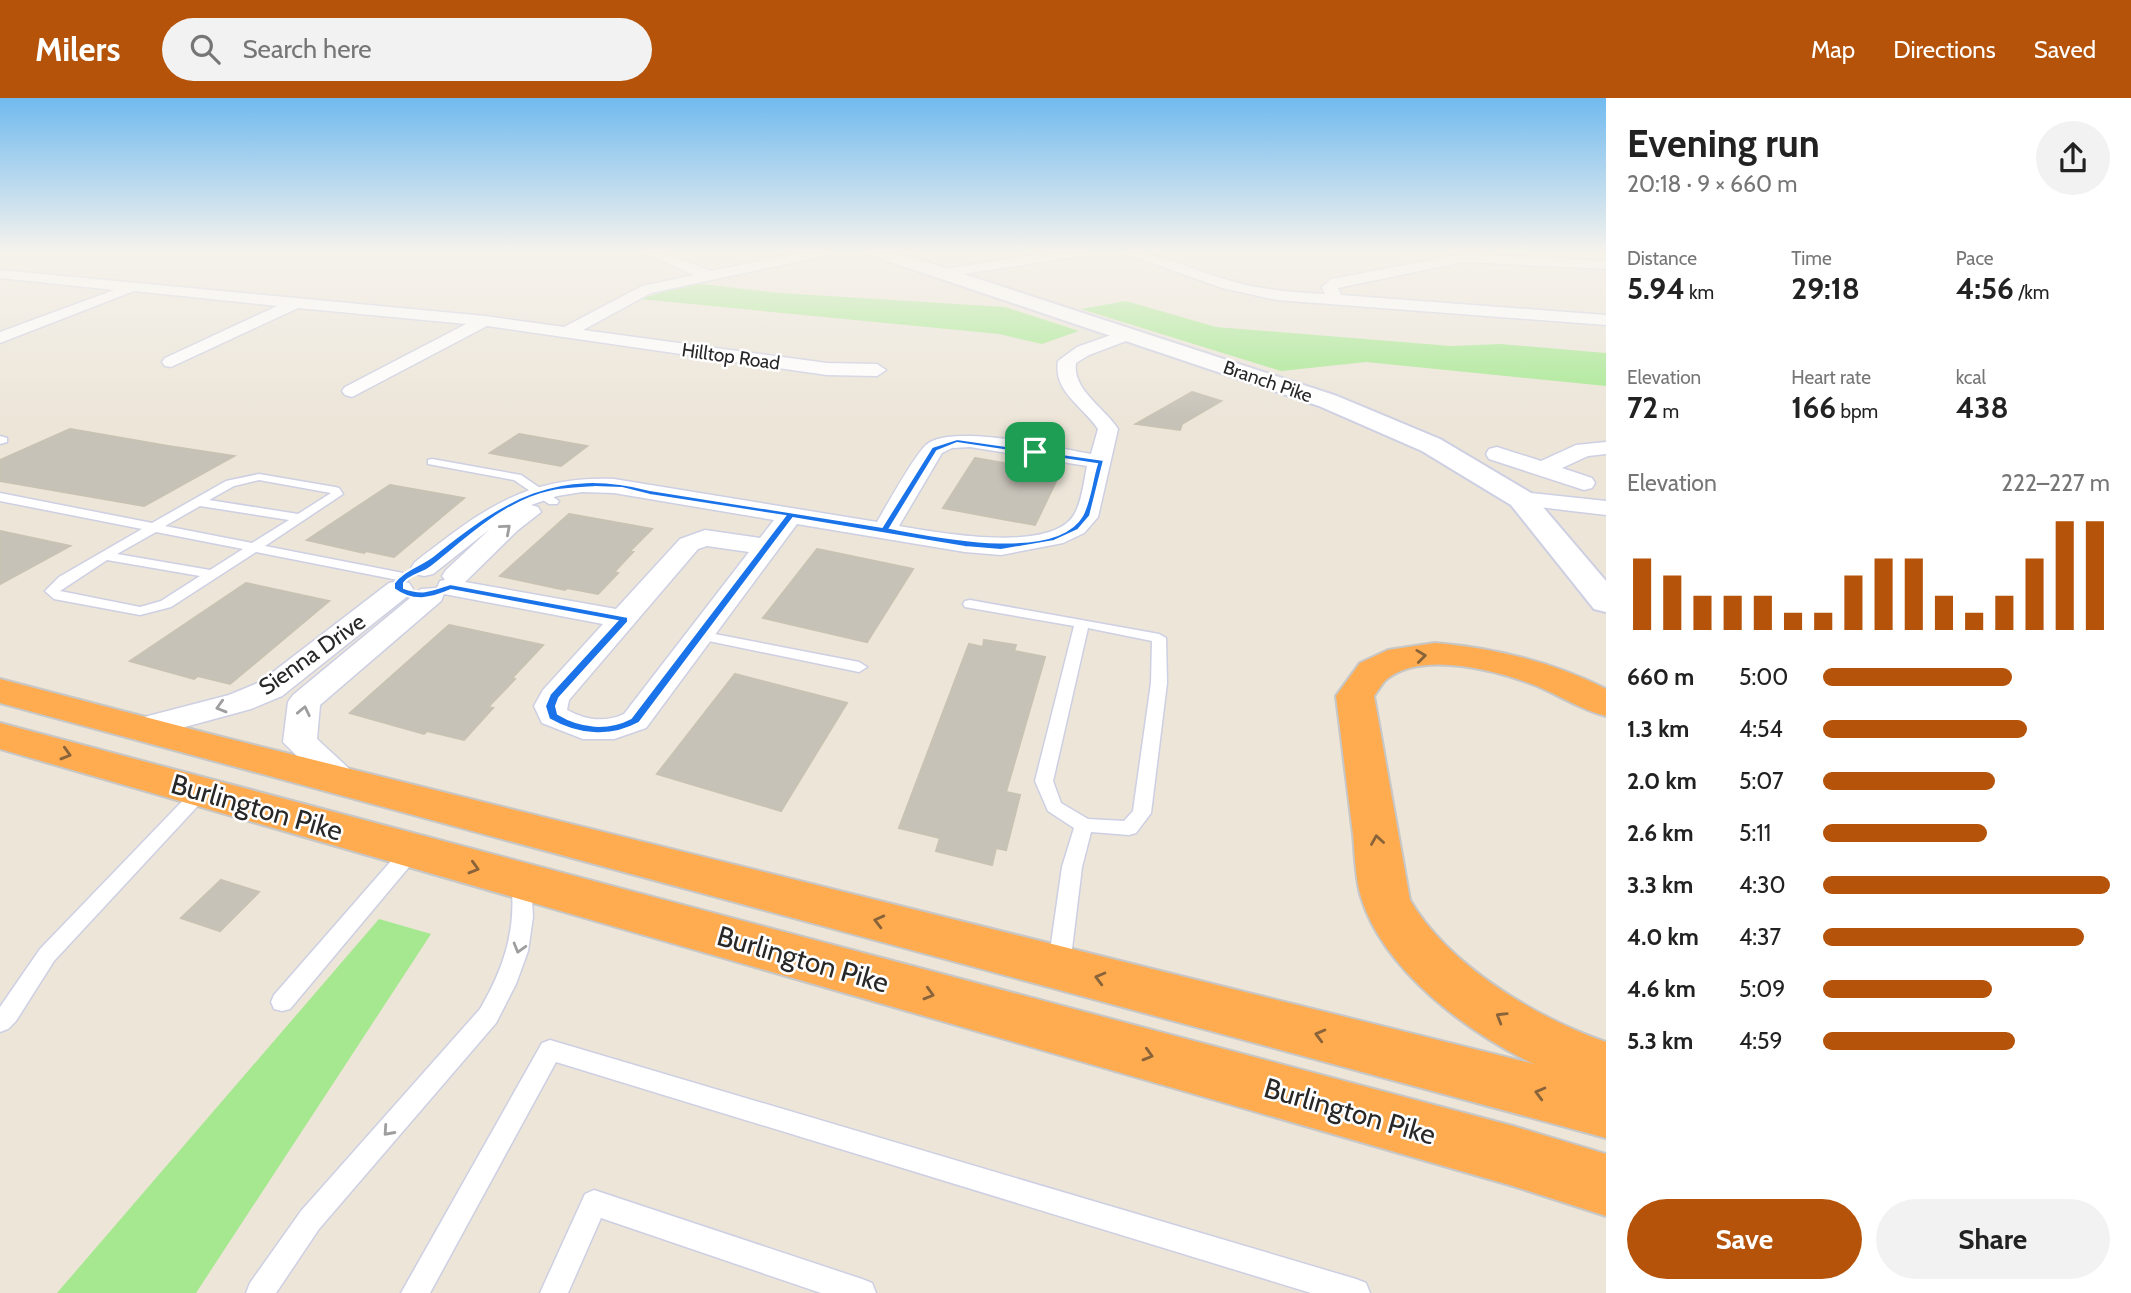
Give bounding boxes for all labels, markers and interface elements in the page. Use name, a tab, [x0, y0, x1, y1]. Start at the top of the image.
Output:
search box	[162, 18, 652, 81]
text: Milers	[35, 29, 120, 69]
icon: search	[186, 30, 224, 68]
text: Search here	[242, 33, 372, 65]
text: Map	[1811, 35, 1855, 64]
text: Directions	[1893, 35, 1996, 64]
text: Saved	[2034, 35, 2096, 64]
text: Evening run	[1627, 120, 1820, 167]
button: share	[2036, 121, 2110, 195]
text: 20:18 · 9 × 660 m	[1627, 170, 1797, 198]
text: Distance	[1627, 247, 1697, 270]
text: Time	[1791, 247, 1832, 270]
text: Pace	[1956, 247, 1994, 270]
text: 5.94	[1627, 270, 1685, 307]
text: 29:18	[1791, 270, 1860, 307]
text: 4:56	[1956, 270, 2014, 307]
text: km	[1685, 281, 1714, 304]
text: /km	[2014, 281, 2050, 304]
street label: Hilltop Road	[680, 338, 782, 375]
street label: Branch Pike	[1220, 356, 1316, 408]
text: Elevation	[1627, 366, 1701, 389]
text: Heart rate	[1791, 366, 1871, 389]
text: kcal	[1956, 366, 1986, 389]
text: 72	[1627, 389, 1658, 426]
text: 166	[1791, 389, 1836, 426]
text: 438	[1956, 389, 2009, 426]
text: m	[1658, 400, 1679, 423]
text: bpm	[1836, 400, 1878, 423]
pin	[1005, 422, 1065, 482]
icon: arrive	[1016, 433, 1054, 471]
text: Elevation	[1627, 469, 1717, 497]
text: 222–227 m	[2001, 469, 2110, 497]
one-way arrow	[497, 525, 510, 538]
street label: Sienna Drive	[253, 607, 371, 701]
one-way arrow	[1415, 648, 1427, 663]
text: 660 m	[1627, 663, 1694, 691]
text: 5:00	[1739, 663, 1788, 691]
one-way arrow	[216, 698, 228, 713]
one-way arrow	[296, 705, 311, 717]
text: 1.3 km	[1627, 715, 1689, 743]
text: 4:54	[1739, 715, 1783, 743]
one-way arrow	[60, 746, 72, 761]
street label: Burlington Pike	[167, 766, 347, 848]
text: 2.0 km	[1627, 767, 1697, 795]
text: 5:07	[1739, 767, 1784, 795]
text: 2.6 km	[1627, 819, 1694, 847]
text: 5:11	[1739, 819, 1771, 847]
one-way arrow	[1370, 834, 1385, 846]
one-way arrow	[468, 859, 480, 874]
text: 3.3 km	[1627, 871, 1693, 899]
text: 4:30	[1739, 871, 1786, 899]
one-way arrow	[873, 915, 885, 929]
street label: Burlington Pike	[713, 918, 893, 1000]
text: 4.0 km	[1627, 923, 1699, 951]
text: 4:37	[1739, 923, 1781, 951]
one-way arrow	[513, 942, 527, 954]
one-way arrow	[1094, 972, 1106, 986]
text: 4.6 km	[1627, 975, 1696, 1003]
text: 5:09	[1739, 975, 1785, 1003]
one-way arrow	[923, 986, 935, 1001]
one-way arrow	[1495, 1012, 1508, 1025]
text: 5.3 km	[1627, 1027, 1693, 1055]
text: 4:59	[1739, 1027, 1783, 1055]
one-way arrow	[1314, 1029, 1326, 1043]
one-way arrow	[1142, 1047, 1154, 1061]
street label: Burlington Pike	[1260, 1070, 1440, 1152]
one-way arrow	[1534, 1086, 1546, 1101]
one-way arrow	[384, 1123, 396, 1136]
button: Save	[1627, 1199, 1862, 1279]
button: Share	[1876, 1199, 2110, 1279]

